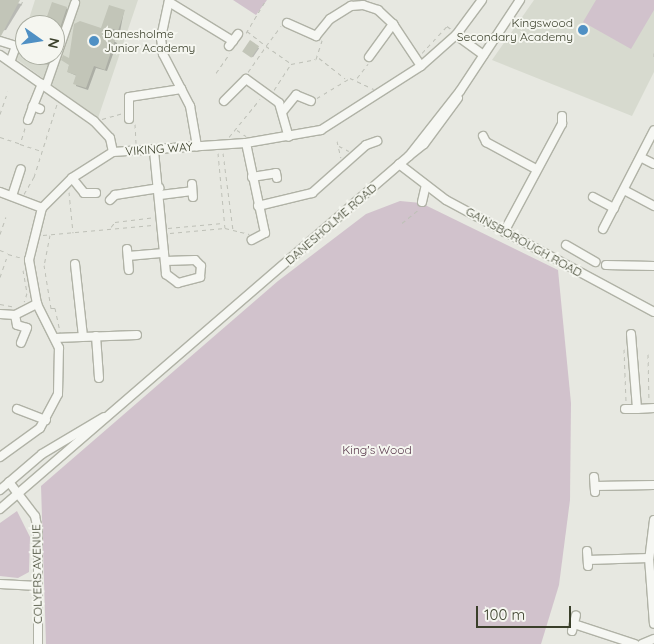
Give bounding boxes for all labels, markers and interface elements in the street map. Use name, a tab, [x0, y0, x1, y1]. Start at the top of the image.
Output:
north arrow	[15, 15, 65, 65]
place label: Kingswood Secondary Academy	[457, 16, 573, 44]
marker: Kingswood Secondary Academy	[577, 24, 589, 36]
place label: Danesholme Junior Academy	[104, 27, 195, 55]
marker: Danesholme Junior Academy	[88, 35, 100, 47]
text: N	[44, 36, 64, 50]
street label: VIKING WAY	[125, 139, 193, 159]
street label: DANESHOLME ROAD	[282, 180, 380, 268]
street label: GAINSBOROUGH ROAD	[463, 204, 585, 280]
park label: King's Wood	[342, 443, 412, 457]
street label: COLYERS AVENUE	[29, 524, 45, 624]
scale bar	[479, 596, 574, 628]
text: 100 m	[484, 605, 525, 624]

